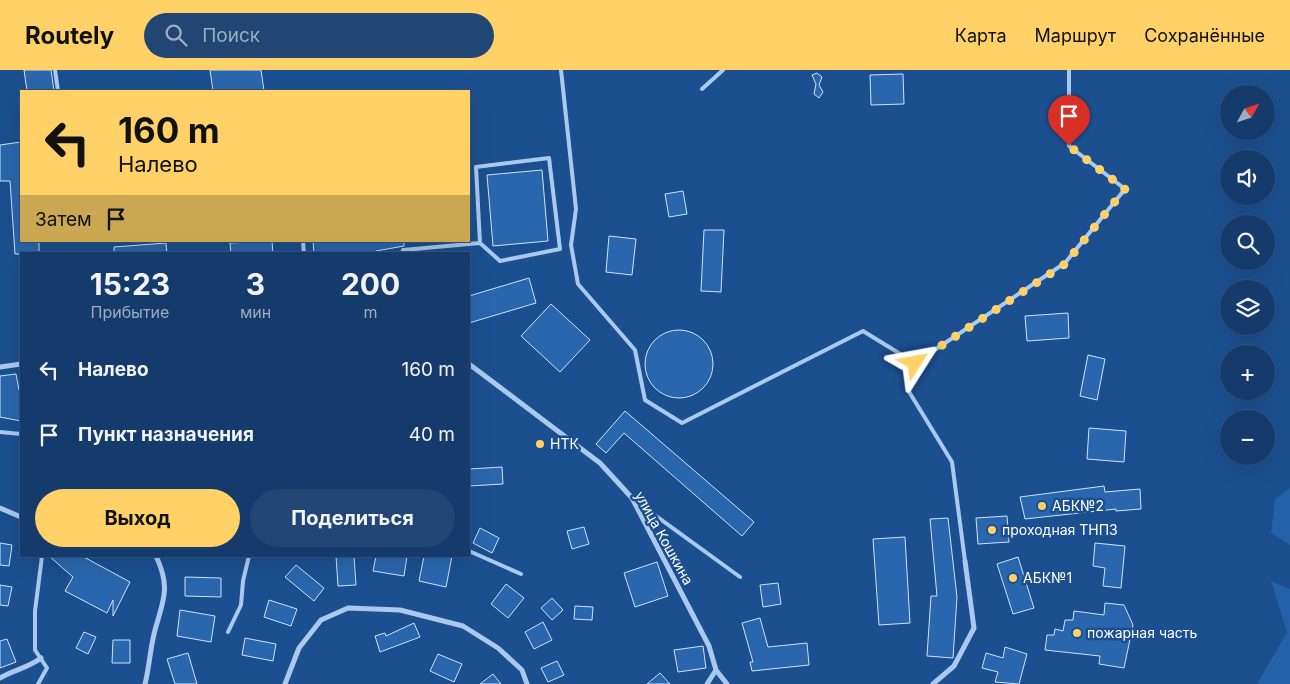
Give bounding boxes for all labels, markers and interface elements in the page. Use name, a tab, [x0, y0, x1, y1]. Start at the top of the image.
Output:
search box	[144, 13, 494, 58]
text: Routely	[25, 21, 114, 50]
icon: search	[162, 21, 190, 49]
text: Поиск	[202, 24, 260, 47]
text: Карта	[955, 25, 1007, 46]
text: Маршрут	[1035, 25, 1116, 46]
text: Сохранённые	[1144, 25, 1265, 46]
north arrow	[1220, 85, 1275, 140]
map controls	[1220, 85, 1275, 465]
pin	[1048, 95, 1090, 146]
icon: arrive	[1055, 102, 1083, 130]
text: 160 m	[118, 109, 220, 151]
icon: left	[35, 110, 100, 175]
button: sound	[1220, 150, 1275, 205]
text: Налево	[118, 151, 198, 177]
icon: arrive	[102, 205, 130, 233]
text: Затем	[35, 208, 92, 231]
button: search	[1220, 215, 1275, 270]
text: 15:23	[90, 266, 170, 302]
text: 3	[246, 266, 265, 302]
text: 200	[341, 266, 400, 302]
button: layers	[1220, 280, 1275, 335]
text: Прибытие	[90, 302, 169, 322]
text: мин	[240, 302, 271, 322]
text: m	[364, 302, 378, 322]
position arrow	[888, 336, 940, 388]
button: +	[1220, 345, 1275, 400]
icon: left	[35, 356, 63, 384]
text: Налево	[78, 358, 149, 381]
text: 160 m	[402, 358, 455, 381]
button: −	[1220, 410, 1275, 465]
icon: arrive	[35, 421, 63, 449]
text: Пункт назначения	[78, 423, 254, 446]
text: 40 m	[409, 423, 455, 446]
place label: НТК	[550, 435, 579, 452]
marker: НТК	[534, 438, 546, 450]
street label: улица Кошкина	[632, 488, 697, 588]
button: Выход	[35, 489, 240, 547]
button: Поделиться	[250, 489, 455, 547]
place label: АБК№2	[1052, 497, 1104, 514]
marker: АБК№2	[1036, 500, 1048, 512]
place label: проходная ТНПЗ	[1002, 521, 1118, 538]
marker: проходная ТНПЗ	[986, 524, 998, 536]
place label: АБК№1	[1023, 569, 1072, 586]
marker: АБК№1	[1007, 572, 1019, 584]
place label: пожарная часть	[1087, 624, 1198, 641]
marker: пожарная часть	[1071, 627, 1083, 639]

